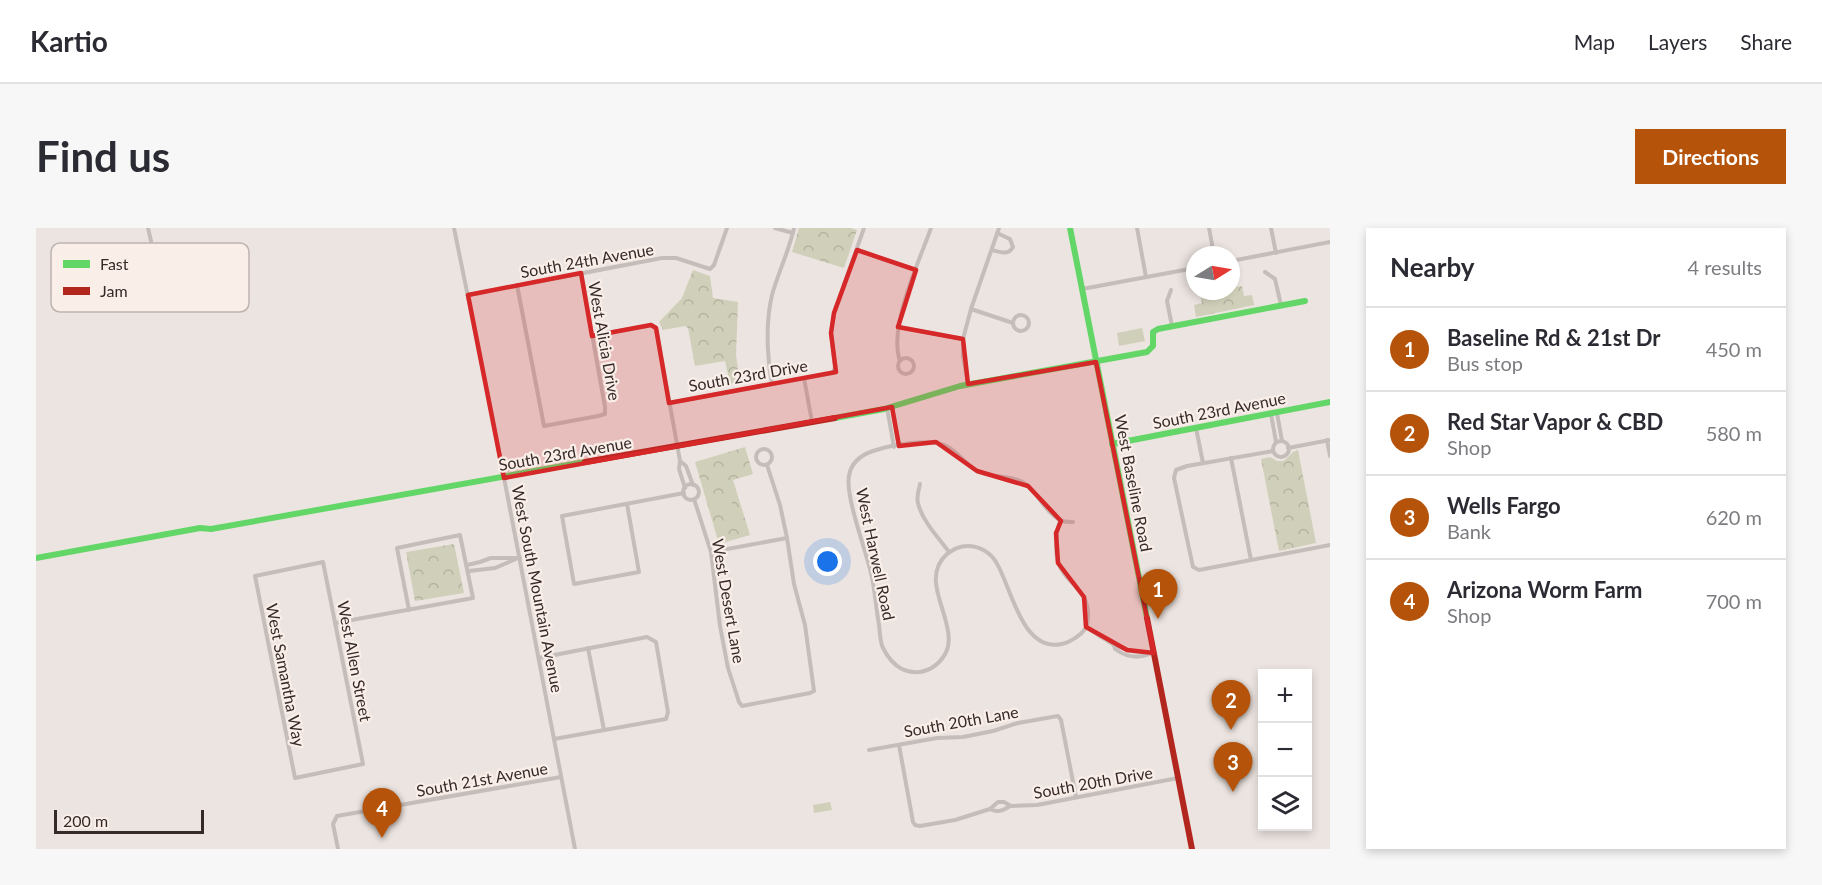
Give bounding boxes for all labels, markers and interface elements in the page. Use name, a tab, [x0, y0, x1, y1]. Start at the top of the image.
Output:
text: Kartio	[30, 24, 108, 58]
text: Map	[1574, 29, 1615, 54]
text: Layers	[1648, 29, 1707, 54]
text: Share	[1740, 29, 1792, 54]
button: Directions	[1635, 129, 1786, 184]
text: Find us	[36, 131, 170, 181]
street label: South 24th Avenue	[519, 239, 655, 281]
legend	[51, 243, 249, 312]
north arrow	[1186, 246, 1240, 300]
text: Nearby	[1390, 251, 1475, 283]
text: Fast	[100, 254, 129, 273]
text: 4 results	[1687, 255, 1762, 279]
street label: West Alicia Drive	[585, 280, 625, 402]
text: Jam	[100, 281, 128, 300]
text: Baseline Rd & 21st Dr	[1447, 324, 1661, 351]
text: 1	[1404, 337, 1415, 361]
text: 450 m	[1706, 337, 1762, 361]
text: Bus stop	[1447, 351, 1523, 375]
street label: South 23rd Drive	[687, 355, 809, 395]
street label: South 23rd Avenue	[1151, 388, 1287, 432]
text: Red Star Vapor & CBD	[1447, 408, 1663, 435]
street label: West Baseline Road	[1111, 413, 1157, 553]
text: 2	[1404, 421, 1415, 445]
text: 580 m	[1706, 421, 1762, 445]
street label: South 23rd Avenue	[497, 432, 633, 474]
text: Shop	[1447, 435, 1491, 459]
street label: West South Mountain Avenue	[509, 484, 567, 694]
street label: West Harwell Road	[853, 486, 899, 622]
text: Wells Fargo	[1447, 492, 1561, 519]
text: 3	[1404, 505, 1415, 529]
text: 620 m	[1706, 505, 1762, 529]
text: Bank	[1447, 519, 1491, 543]
street label: West Desert Lane	[709, 537, 749, 665]
your location	[813, 547, 842, 576]
pin: 1	[1138, 570, 1178, 619]
text: Arizona Worm Farm	[1447, 576, 1643, 603]
text: 4	[1404, 589, 1415, 613]
text: 700 m	[1706, 589, 1762, 613]
street label: West Allen Street	[334, 599, 376, 723]
street label: West Samantha Way	[263, 602, 309, 749]
text: Shop	[1447, 603, 1491, 627]
map controls	[1258, 669, 1312, 831]
button: +	[1258, 669, 1312, 723]
pin: 2	[1212, 680, 1250, 730]
street label: South 20th Lane	[902, 702, 1020, 740]
button: −	[1258, 723, 1312, 777]
pin: 3	[1214, 742, 1252, 792]
street label: South 21st Avenue	[415, 758, 549, 800]
street label: South 20th Drive	[1032, 762, 1154, 802]
button: layers	[1258, 777, 1312, 831]
pin: 4	[362, 788, 402, 838]
scale bar	[54, 807, 204, 834]
text: 200 m	[63, 811, 108, 830]

